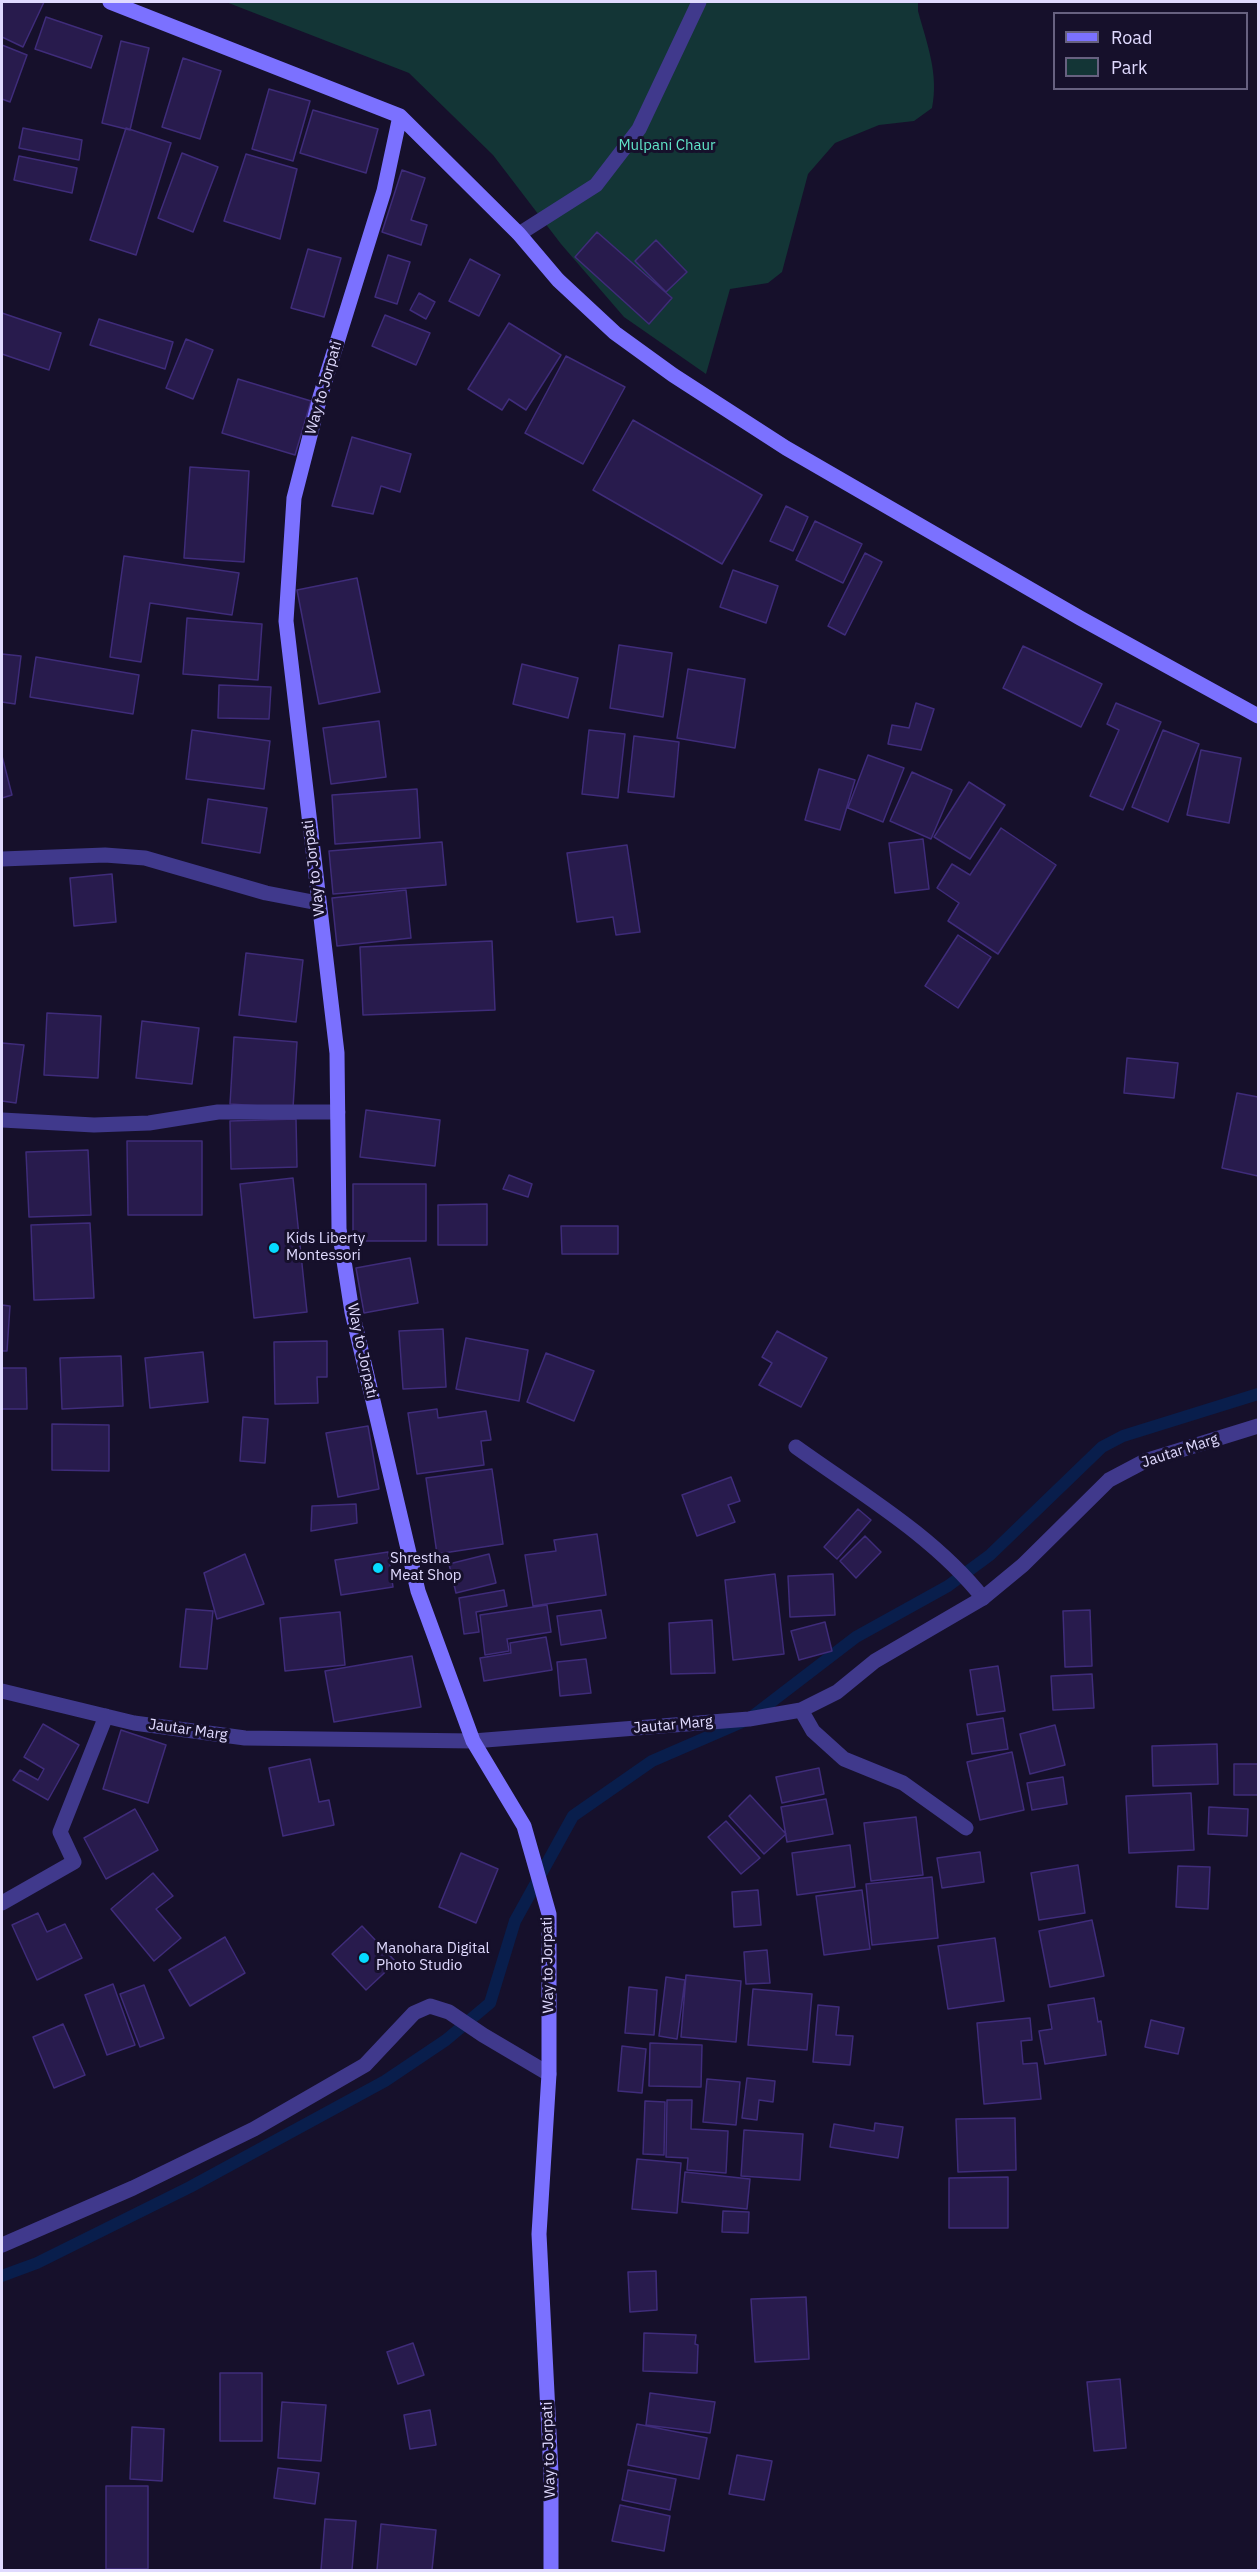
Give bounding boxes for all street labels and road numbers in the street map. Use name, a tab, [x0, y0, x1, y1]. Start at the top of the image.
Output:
street label: Way to Jorpati	[302, 339, 346, 437]
street label: Way to Jorpati	[299, 819, 329, 917]
street label: Way to Jorpati	[343, 1302, 381, 1400]
street label: Jautar Marg	[1139, 1430, 1221, 1472]
street label: Jautar Marg	[632, 1713, 714, 1737]
street label: Jautar Marg	[147, 1716, 229, 1744]
street label: Way to Jorpati	[538, 1917, 558, 2013]
street label: Way to Jorpati	[538, 2401, 560, 2499]

